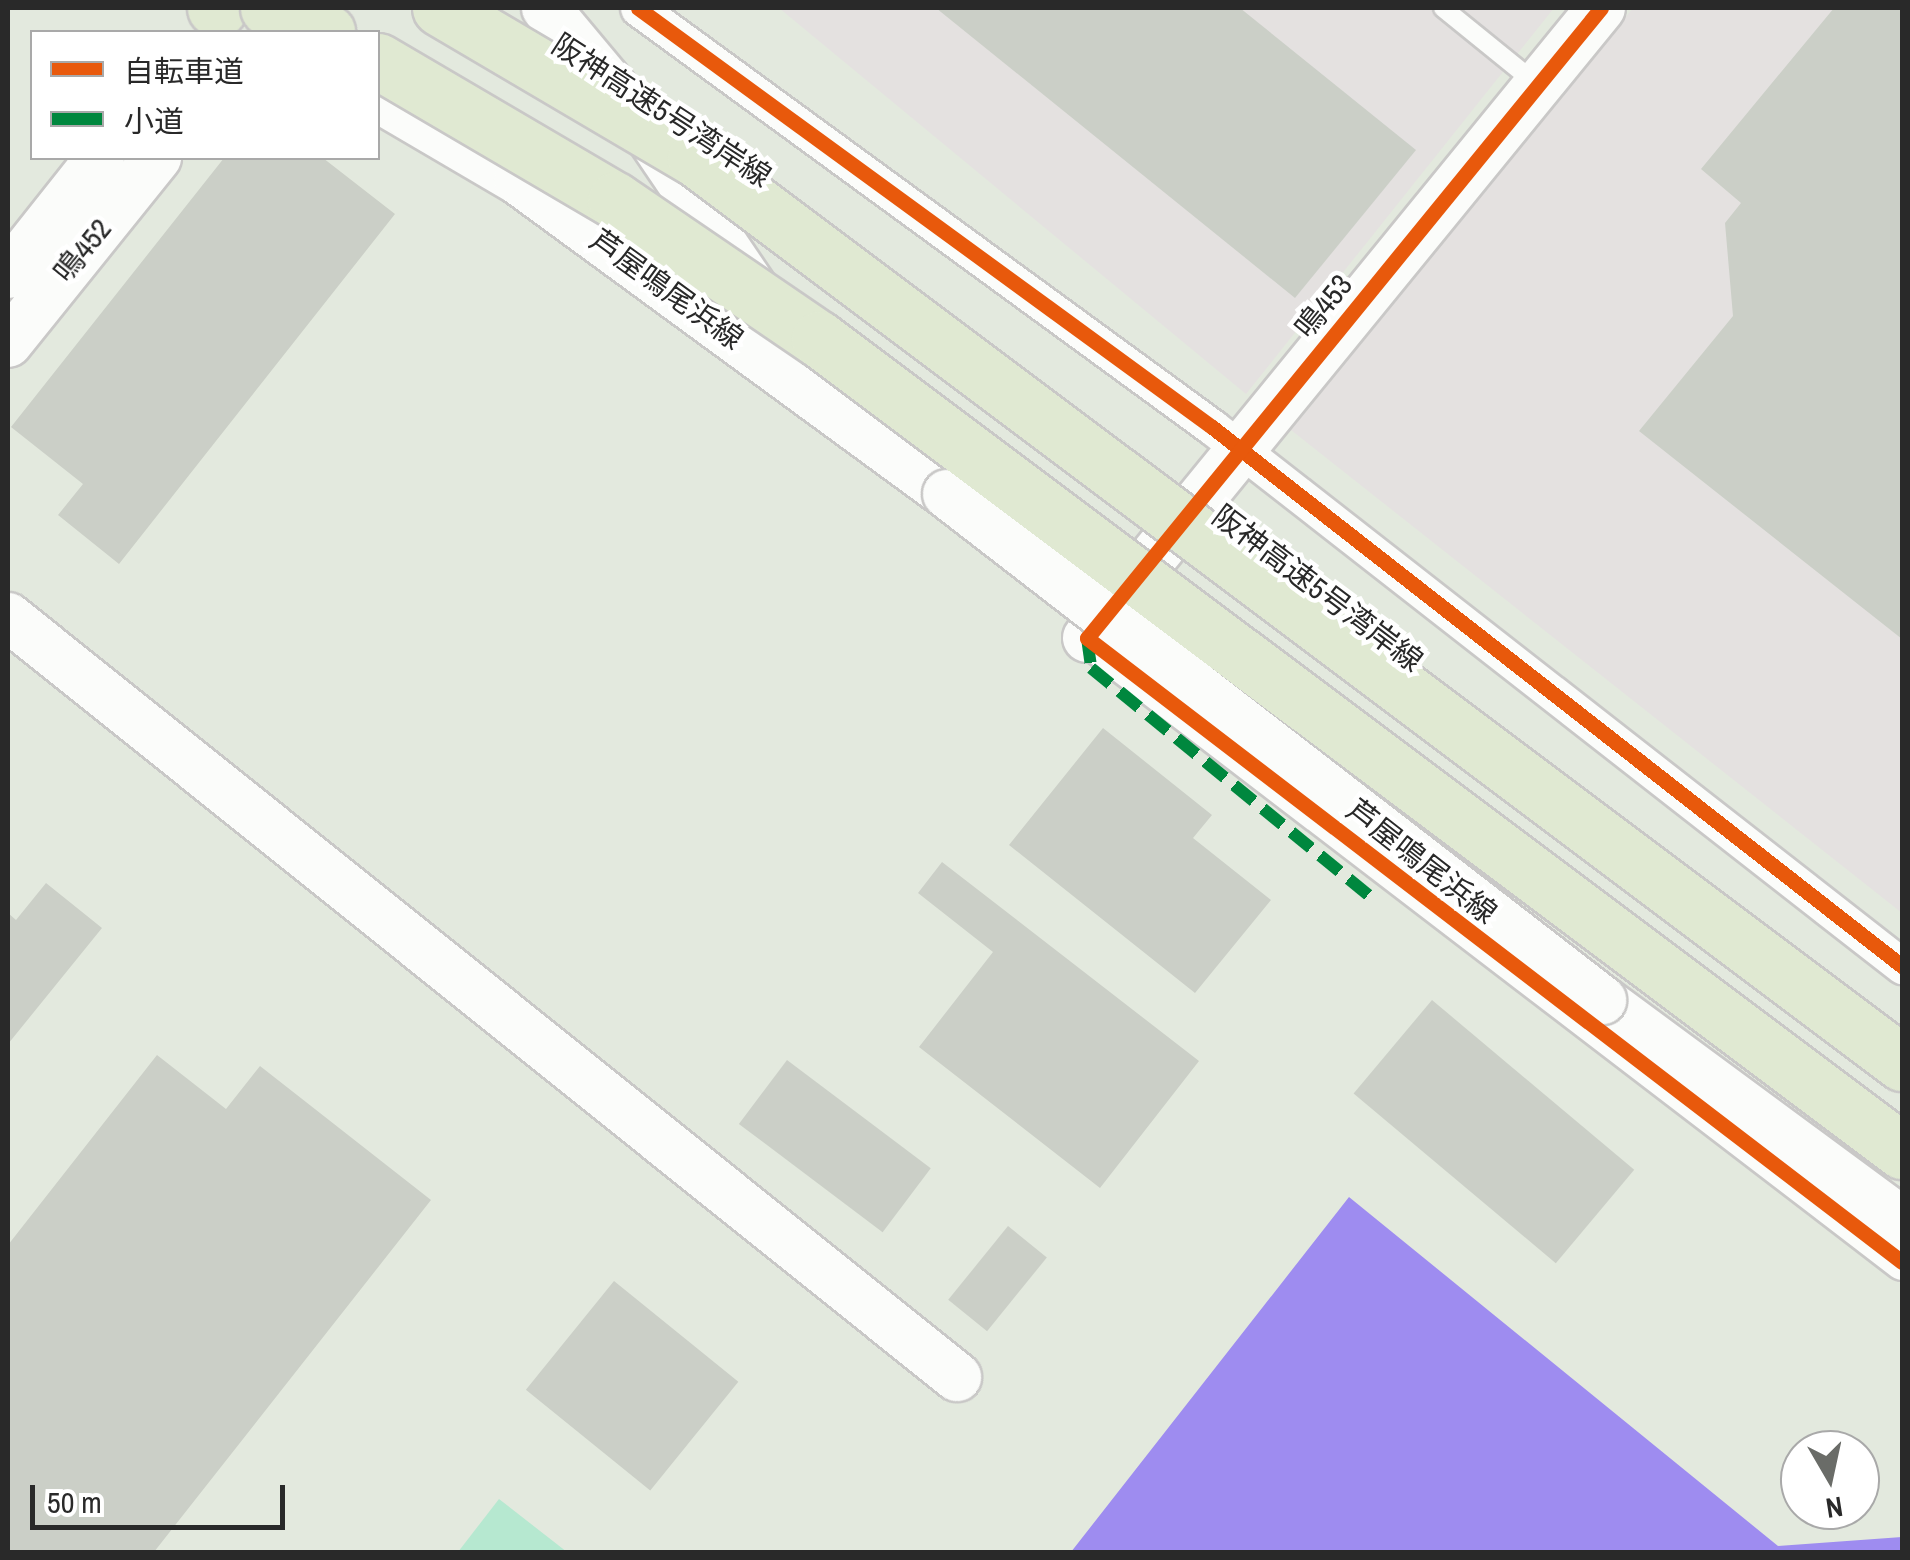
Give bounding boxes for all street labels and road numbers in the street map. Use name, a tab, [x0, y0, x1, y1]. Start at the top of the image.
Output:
street label: 阪神高速5号湾岸線	[546, 26, 778, 194]
street label: 鳴452	[46, 211, 118, 289]
street label: 芦屋鳴尾浜線	[584, 222, 750, 356]
street label: 鳴453	[1287, 267, 1359, 345]
street label: 阪神高速5号湾岸線	[1206, 497, 1430, 679]
street label: 芦屋鳴尾浜線	[1340, 791, 1504, 931]

